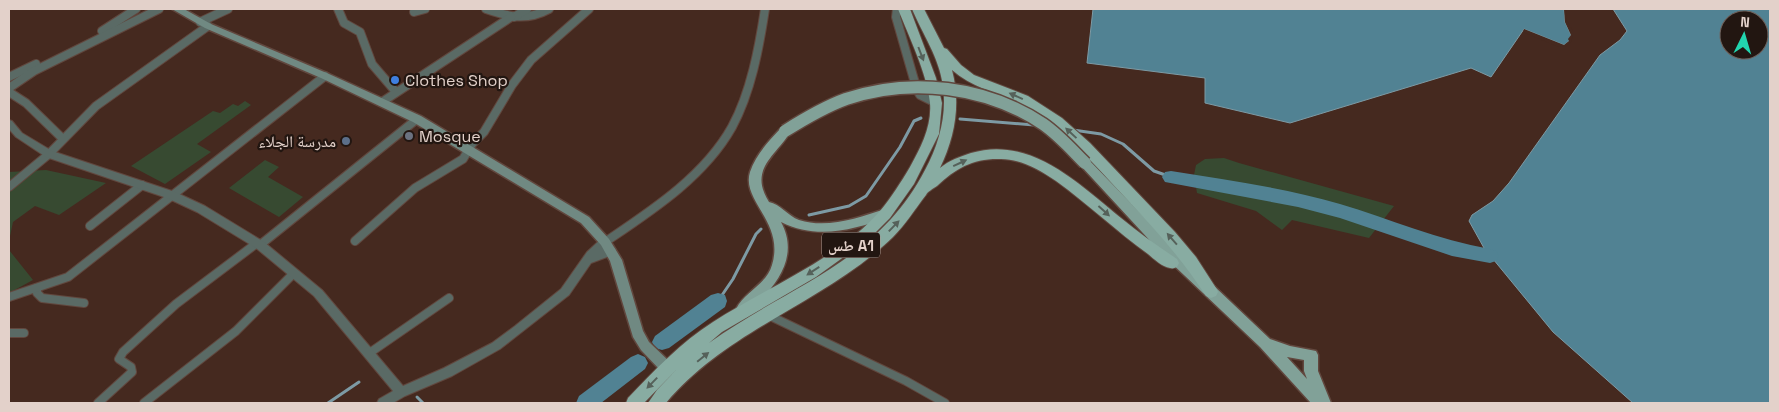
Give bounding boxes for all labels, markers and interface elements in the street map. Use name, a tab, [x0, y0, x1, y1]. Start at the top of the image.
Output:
north arrow	[1719, 10, 1769, 60]
text: N	[1740, 13, 1751, 31]
one-way arrow	[918, 47, 926, 61]
place label: Clothes Shop	[405, 70, 508, 91]
marker: Clothes Shop	[389, 74, 401, 86]
one-way arrow	[1009, 91, 1023, 99]
place label: Mosque	[419, 126, 481, 147]
one-way arrow	[1066, 127, 1078, 139]
marker: Mosque	[403, 130, 415, 142]
place label: مدرسة الجلاء	[258, 131, 336, 152]
marker: مدرسة الجلاء	[340, 135, 352, 147]
one-way arrow	[953, 159, 967, 167]
one-way arrow	[1097, 206, 1110, 217]
one-way arrow	[888, 220, 900, 232]
road number: طس A1	[822, 232, 880, 258]
one-way arrow	[1167, 232, 1178, 245]
one-way arrow	[807, 267, 820, 276]
one-way arrow	[696, 351, 709, 362]
one-way arrow	[646, 377, 658, 389]

